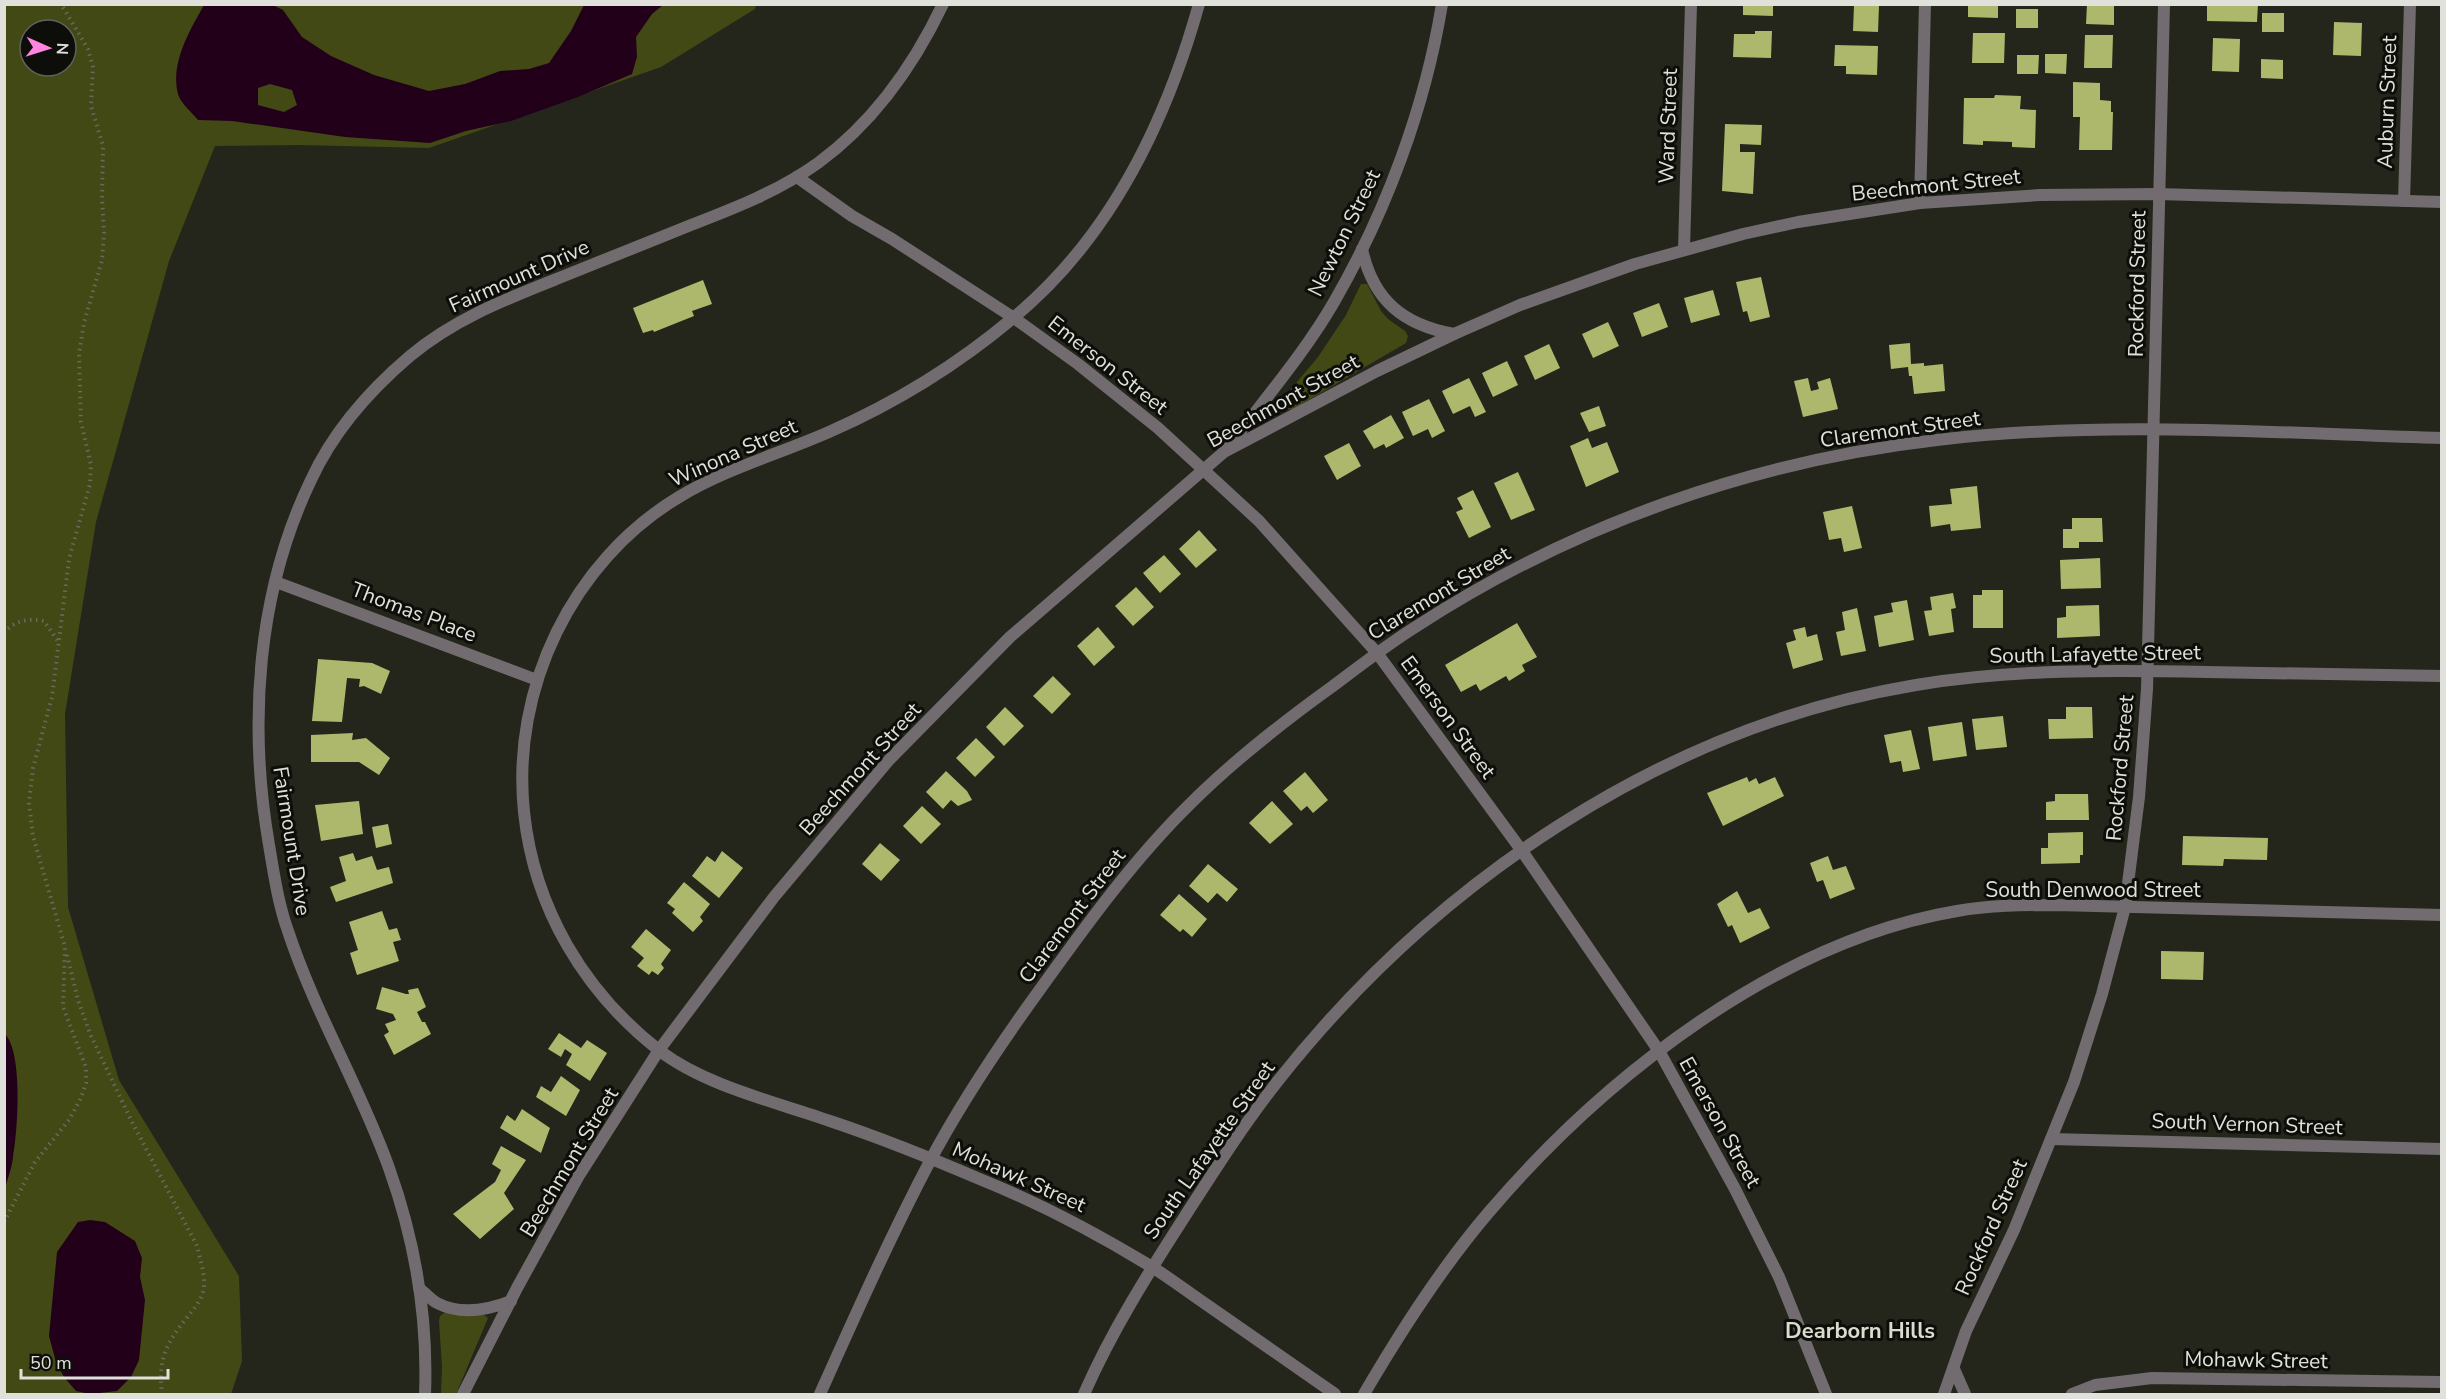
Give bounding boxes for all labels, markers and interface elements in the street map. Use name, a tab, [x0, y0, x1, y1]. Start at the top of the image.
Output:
north arrow	[18, 18, 78, 78]
street label: Auburn Street	[2371, 34, 2403, 169]
text: N	[51, 42, 73, 55]
street label: Ward Street	[1652, 67, 1684, 184]
street label: Beechmont Street	[1850, 162, 2023, 208]
street label: Newton Street	[1301, 164, 1387, 301]
street label: Rockford Street	[2122, 210, 2152, 357]
street label: Fairmount Drive	[445, 233, 593, 319]
street label: Emerson Street	[1042, 309, 1174, 421]
street label: Beechmont Street	[1202, 347, 1365, 454]
street label: Claremont Street	[1818, 404, 1983, 454]
street label: Winona Street	[665, 412, 802, 494]
street label: Claremont Street	[1362, 539, 1516, 647]
street label: Thomas Place	[347, 575, 481, 649]
street label: South Lafayette Street	[1989, 638, 2202, 670]
street label: Emerson Street	[1394, 650, 1502, 784]
street label: Rockford Street	[2100, 693, 2140, 842]
street label: Beechmont Street	[793, 696, 928, 841]
street label: Fairmount Drive	[266, 764, 318, 918]
street label: Claremont Street	[1012, 843, 1132, 989]
street label: South Denwood Street	[1985, 876, 2201, 904]
street label: Emerson Street	[1673, 1052, 1768, 1193]
street label: South Lafayette Street	[1137, 1055, 1281, 1245]
street label: Beechmont Street	[513, 1081, 625, 1242]
street label: South Vernon Street	[2151, 1107, 2344, 1141]
street label: Mohawk Street	[948, 1135, 1091, 1219]
street label: Rockford Street	[1948, 1154, 2034, 1300]
district label: Dearborn Hills	[1785, 1316, 1935, 1346]
scale bar	[21, 1342, 168, 1380]
street label: Mohawk Street	[2184, 1345, 2329, 1375]
text: 50 m	[30, 1351, 72, 1375]

